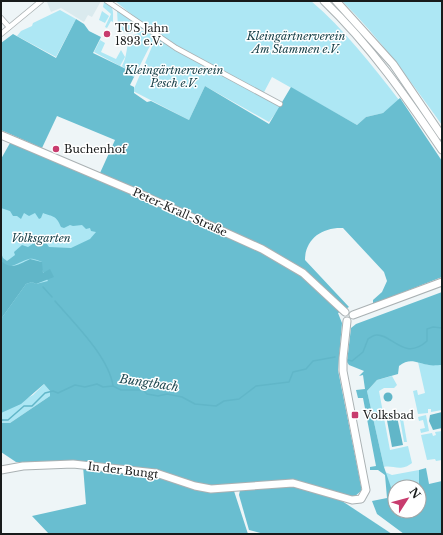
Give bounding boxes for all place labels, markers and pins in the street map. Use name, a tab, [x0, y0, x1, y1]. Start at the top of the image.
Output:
place label: TUS Jahn 1893 e.V.	[115, 21, 169, 48]
marker: TUS Jahn 1893 e.V.	[102, 29, 112, 39]
place label: Buchenhof	[64, 142, 128, 156]
marker: Buchenhof	[51, 144, 61, 154]
place label: Volksbad	[362, 408, 415, 422]
marker: Volksbad	[350, 410, 360, 420]

